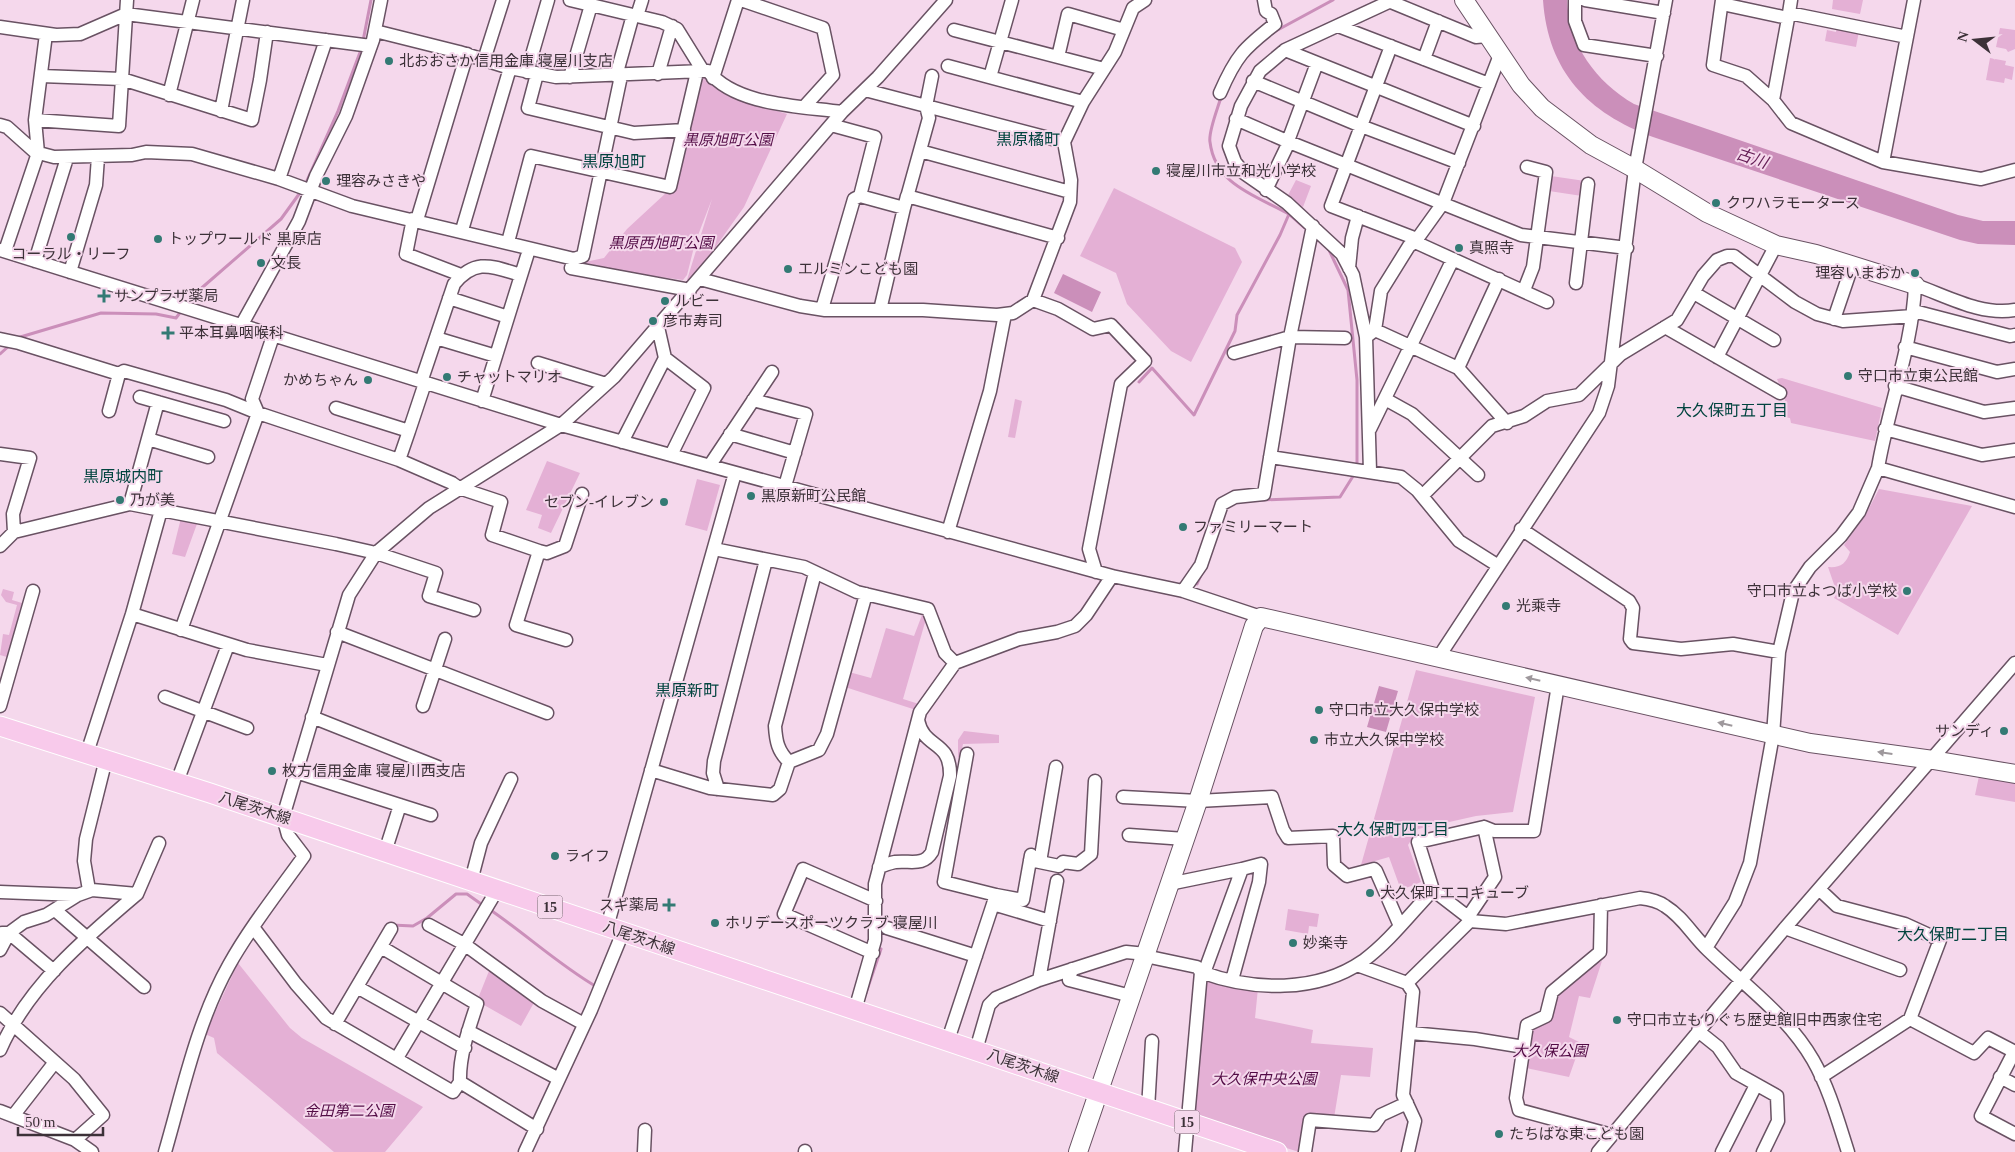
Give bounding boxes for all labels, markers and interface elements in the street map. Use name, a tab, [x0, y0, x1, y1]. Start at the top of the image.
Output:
north arrow	[1950, 15, 2000, 65]
text: N	[1954, 30, 1972, 43]
place label: 北おおさか信用金庫 寝屋川支店	[399, 52, 613, 69]
marker: 北おおさか信用金庫 寝屋川支店	[383, 55, 395, 67]
district label: 黒原橘町	[996, 131, 1060, 148]
park label: 黒原旭町公園	[683, 132, 775, 148]
water label: 古川	[1734, 145, 1772, 172]
district label: 黒原旭町	[582, 153, 646, 170]
place label: 寝屋川市立和光小学校	[1166, 163, 1316, 179]
marker: 寝屋川市立和光小学校	[1150, 165, 1162, 177]
place label: 理容みさきや	[336, 173, 426, 189]
marker: 理容みさきや	[320, 175, 332, 187]
place label: クワハラモータース	[1726, 195, 1860, 211]
marker: クワハラモータース	[1710, 197, 1722, 209]
marker: コーラル・リーフ	[65, 231, 77, 243]
place label: トップワールド 黒原店	[168, 231, 322, 247]
marker: トップワールド 黒原店	[152, 233, 164, 245]
park label: 黒原西旭町公園	[608, 235, 715, 251]
place label: 真照寺	[1469, 240, 1514, 256]
marker: 真照寺	[1453, 242, 1465, 254]
place label: コーラル・リーフ	[11, 246, 131, 262]
place label: 文長	[271, 255, 301, 271]
marker: 文長	[255, 257, 267, 269]
place label: エルミンこども園	[798, 261, 918, 277]
marker: エルミンこども園	[782, 263, 794, 275]
place label: 理容いまおか	[1815, 265, 1905, 281]
marker: 理容いまおか	[1909, 267, 1921, 279]
place label: サンプラザ薬局	[114, 288, 219, 304]
marker: サンプラザ薬局	[98, 290, 110, 302]
place label: ルビー	[675, 293, 720, 309]
marker: ルビー	[659, 295, 671, 307]
place label: 彦市寿司	[663, 313, 723, 329]
marker: 彦市寿司	[647, 315, 659, 327]
place label: 平本耳鼻咽喉科	[179, 325, 284, 341]
marker: 平本耳鼻咽喉科	[161, 326, 175, 340]
place label: 守口市立東公民館	[1858, 368, 1978, 384]
place label: チャットマリオ	[457, 369, 562, 385]
marker: 守口市立東公民館	[1842, 370, 1854, 382]
marker: チャットマリオ	[441, 371, 453, 383]
place label: かめちゃん	[283, 372, 358, 388]
marker: かめちゃん	[362, 374, 374, 386]
district label: 大久保町五丁目	[1676, 402, 1788, 419]
district label: 黒原城内町	[83, 468, 163, 485]
place label: 黒原新町公民館	[761, 488, 866, 504]
marker: 黒原新町公民館	[745, 490, 757, 502]
place label: 乃が美	[130, 492, 175, 508]
marker: 乃が美	[114, 494, 126, 506]
place label: セブン-イレブン	[544, 494, 654, 510]
marker: セブン-イレブン	[658, 496, 670, 508]
place label: ファミリーマート	[1193, 519, 1313, 535]
marker: ファミリーマート	[1177, 521, 1189, 533]
place label: 守口市立よつば小学校	[1747, 583, 1897, 599]
marker: 守口市立よつば小学校	[1901, 585, 1913, 597]
place label: 光乘寺	[1516, 598, 1561, 614]
marker: 光乘寺	[1500, 600, 1512, 612]
one-way arrow	[1525, 675, 1540, 683]
district label: 黒原新町	[655, 682, 719, 699]
place label: 守口市立大久保中学校	[1329, 702, 1479, 718]
marker: 守口市立大久保中学校	[1313, 704, 1325, 716]
one-way arrow	[1718, 720, 1733, 728]
place label: サンディ	[1935, 723, 1994, 739]
marker: サンディ	[1998, 725, 2010, 737]
place label: 市立大久保中学校	[1324, 732, 1444, 748]
marker: 市立大久保中学校	[1308, 734, 1320, 746]
one-way arrow	[1876, 749, 1892, 757]
place label: 枚方信用金庫 寝屋川西支店	[282, 763, 466, 779]
marker: 枚方信用金庫 寝屋川西支店	[266, 765, 278, 777]
street label: 八尾茨木線	[217, 789, 293, 827]
district label: 大久保町四丁目	[1337, 821, 1449, 838]
place label: ライフ	[565, 848, 610, 864]
marker: ライフ	[549, 850, 561, 862]
place label: 大久保町エコキューブ	[1380, 885, 1529, 901]
marker: 大久保町エコキューブ	[1364, 887, 1376, 899]
road number: 15	[538, 896, 562, 919]
place label: スギ薬局	[599, 897, 659, 913]
marker: スギ薬局	[663, 899, 675, 911]
place label: ホリデースポーツクラブ 寝屋川	[725, 915, 938, 931]
marker: ホリデースポーツクラブ 寝屋川	[709, 917, 721, 929]
street label: 八尾茨木線	[601, 918, 677, 958]
district label: 大久保町二丁目	[1897, 926, 2009, 943]
place label: 妙楽寺	[1303, 935, 1348, 951]
marker: 妙楽寺	[1287, 937, 1299, 949]
place label: 守口市立もりぐち歴史館旧中西家住宅	[1627, 1012, 1882, 1028]
marker: 守口市立もりぐち歴史館旧中西家住宅	[1611, 1014, 1623, 1026]
park label: 大久保公園	[1512, 1043, 1589, 1059]
street label: 八尾茨木線	[985, 1046, 1061, 1086]
park label: 大久保中央公園	[1211, 1071, 1318, 1087]
park label: 金田第二公園	[304, 1103, 396, 1119]
scale bar	[18, 1104, 102, 1136]
road number: 15	[1174, 1110, 1200, 1134]
text: 50 m	[25, 1114, 56, 1130]
place label: たちばな東こども園	[1509, 1126, 1644, 1142]
marker: たちばな東こども園	[1493, 1128, 1505, 1140]

